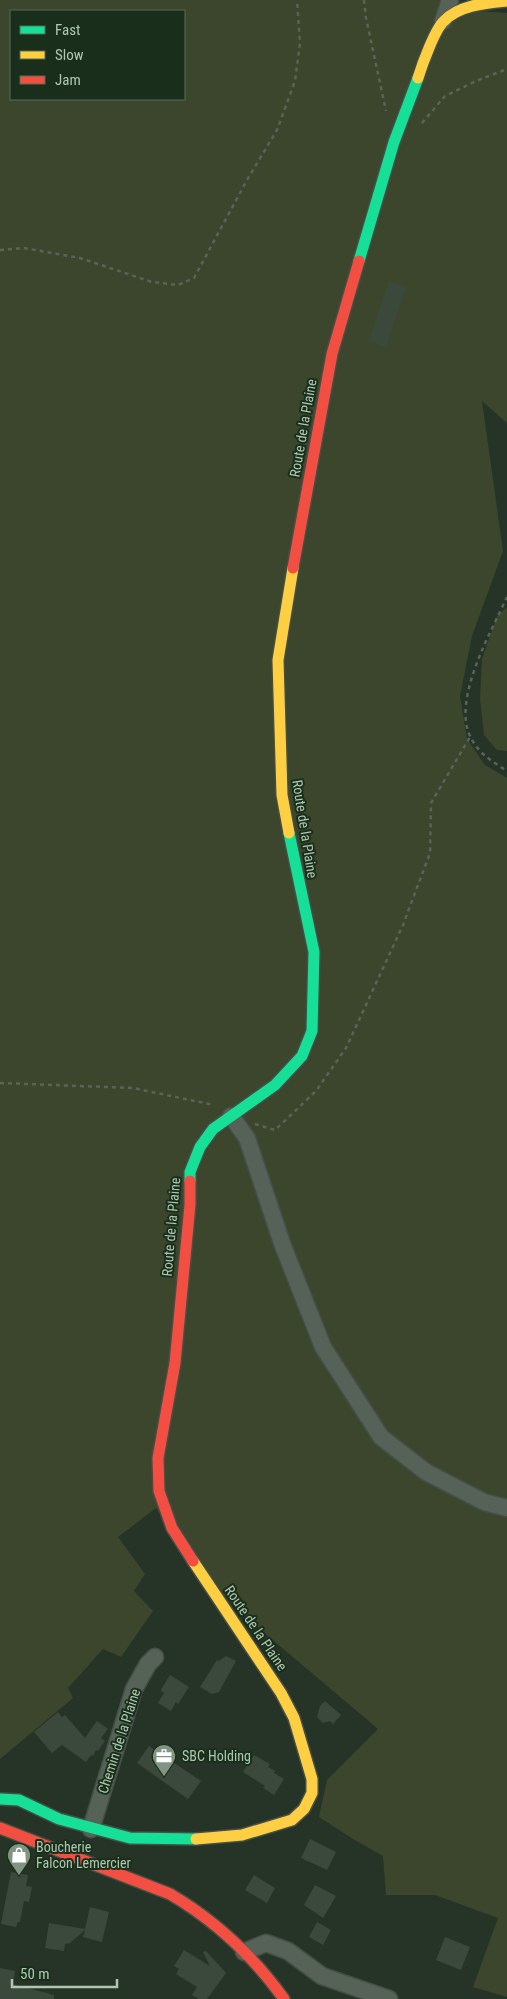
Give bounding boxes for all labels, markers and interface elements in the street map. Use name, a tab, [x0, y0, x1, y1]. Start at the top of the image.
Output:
legend	[10, 10, 185, 100]
text: Fast	[55, 21, 80, 39]
text: Slow	[55, 46, 84, 64]
text: Jam	[55, 71, 81, 89]
street label: Route de la Plaine	[287, 377, 320, 478]
street label: Route de la Plaine	[289, 779, 321, 880]
street label: Route de la Plaine	[159, 1176, 183, 1277]
street label: Route de la Plaine	[222, 1582, 291, 1674]
street label: Chemin de la Plaine	[95, 1686, 144, 1795]
office icon: SBC Holding	[151, 1743, 177, 1777]
place label: SBC Holding	[182, 1748, 251, 1764]
place label: Boucherie Falcon Lemercier	[36, 1839, 131, 1871]
shop icon: Boucherie Falcon Lemercier	[6, 1842, 32, 1876]
scale bar	[12, 1956, 118, 1988]
text: 50 m	[20, 1965, 50, 1983]

